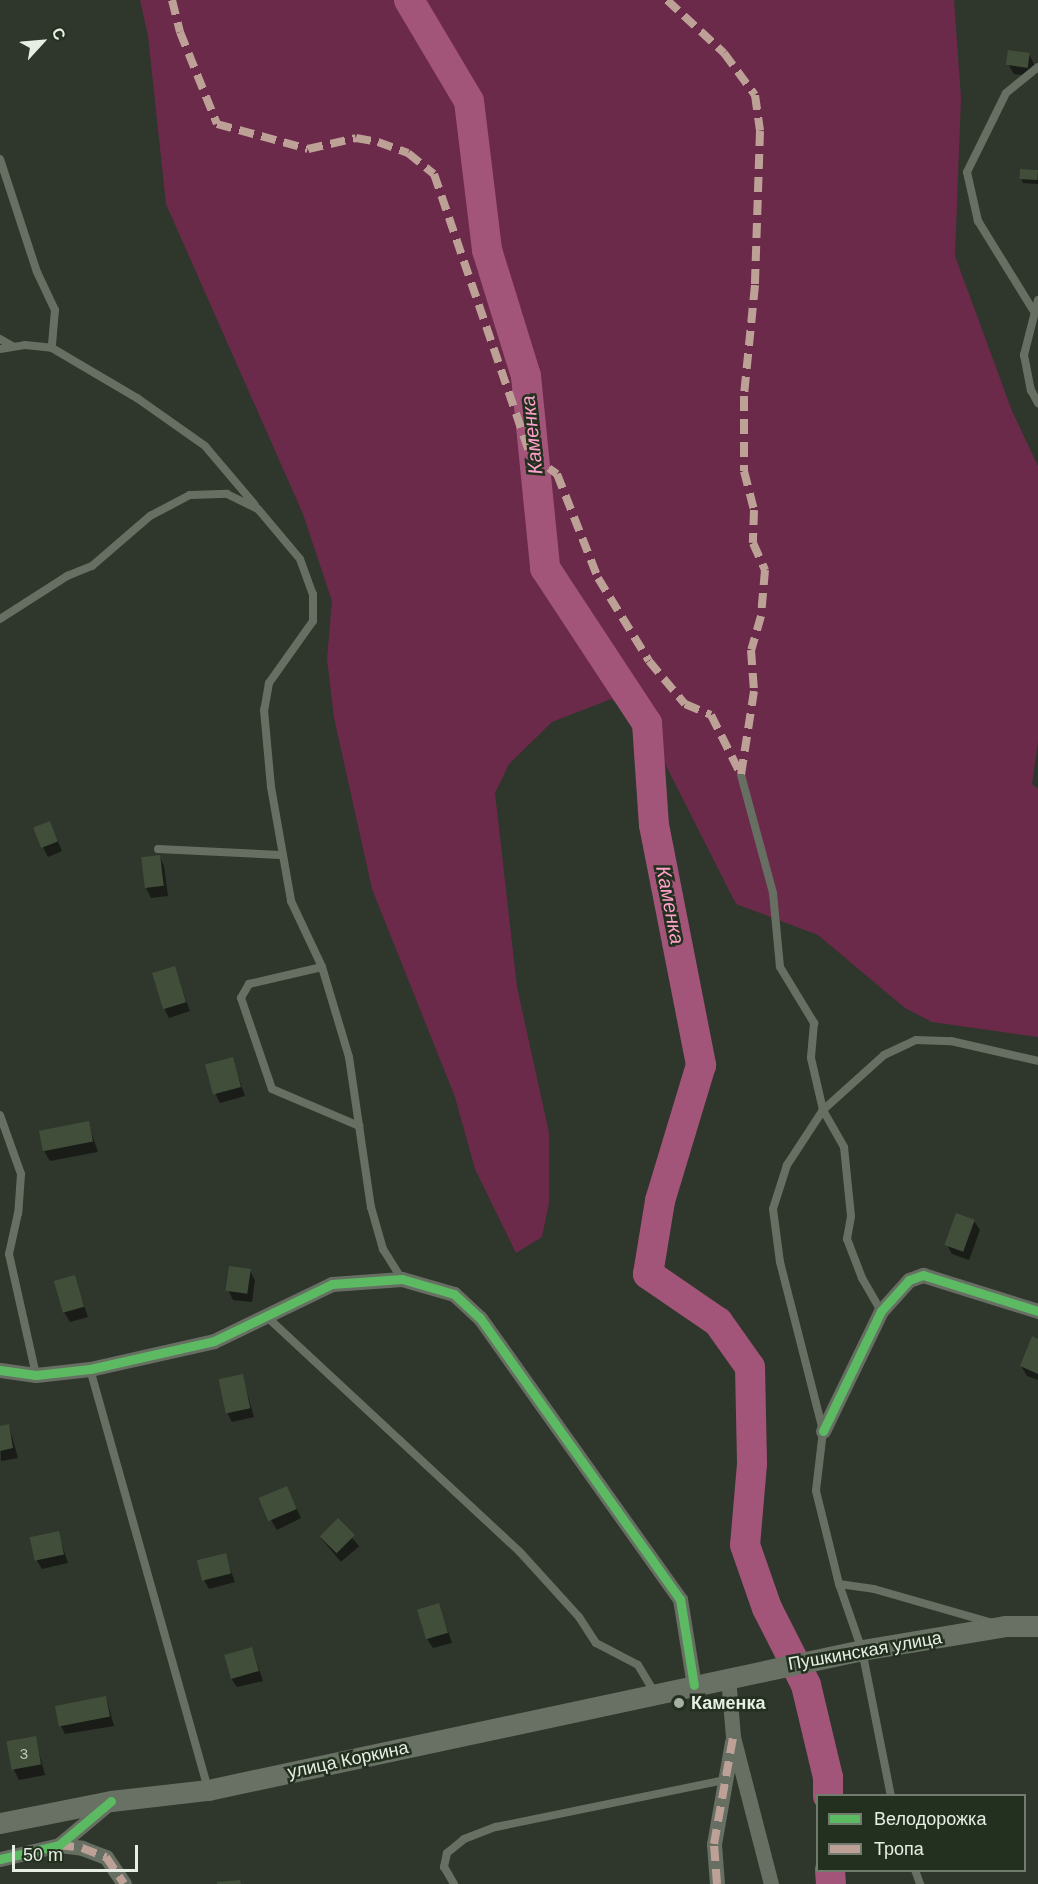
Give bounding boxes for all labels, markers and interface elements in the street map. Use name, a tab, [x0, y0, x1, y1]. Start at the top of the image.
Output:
north arrow	[12, 12, 72, 72]
text: С	[48, 25, 69, 43]
water label: Каменка	[516, 394, 548, 476]
water label: Каменка	[651, 864, 689, 946]
street label: Пушкинская улица	[786, 1627, 944, 1675]
place label: Каменка	[691, 1692, 765, 1714]
marker: Каменка	[672, 1696, 686, 1710]
street label: улица Коркина	[286, 1737, 410, 1783]
house number: 3	[20, 1745, 28, 1763]
legend	[816, 1794, 1026, 1872]
text: Велодорожка	[874, 1809, 986, 1829]
scale bar	[15, 1833, 141, 1871]
text: Тропа	[874, 1839, 924, 1859]
text: 50 m	[23, 1845, 63, 1865]

